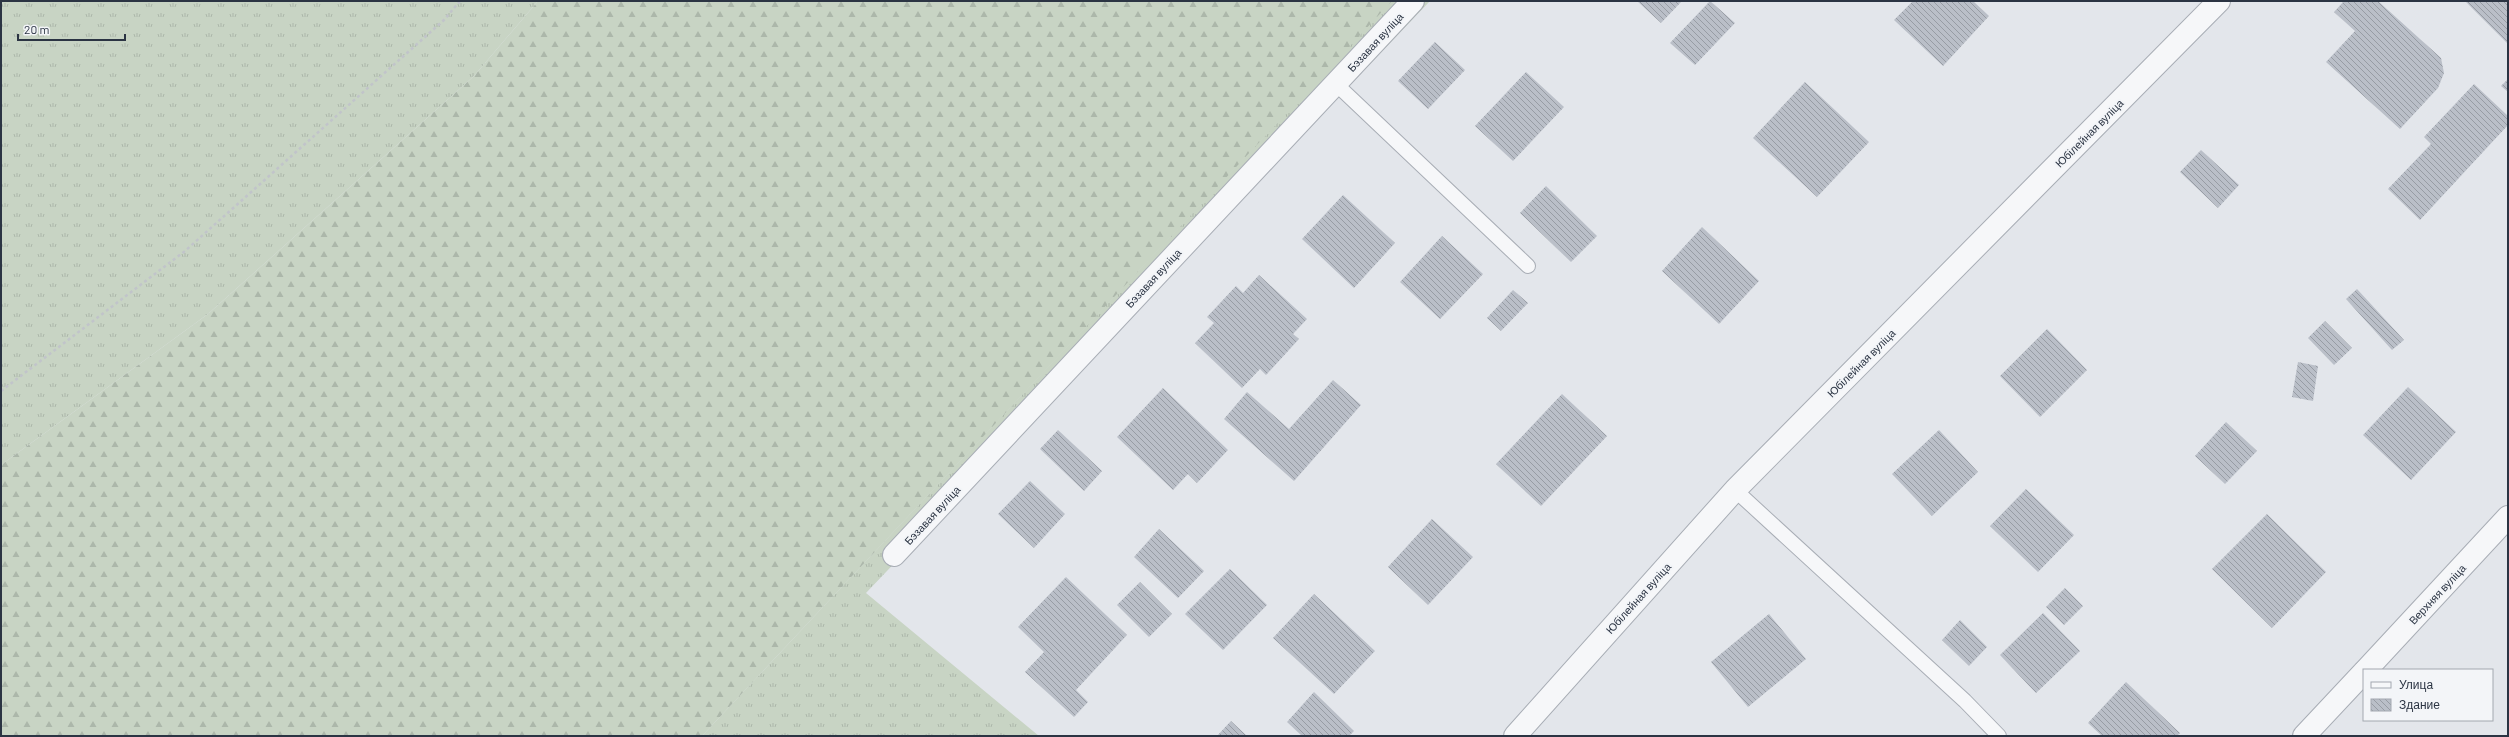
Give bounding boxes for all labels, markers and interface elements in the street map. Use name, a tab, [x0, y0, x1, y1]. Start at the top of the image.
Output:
street label: Бэзавая вуліца	[1344, 9, 1406, 74]
scale bar	[18, 16, 125, 42]
text: 20 m	[24, 22, 50, 36]
street label: Юбілейная вуліца	[2052, 96, 2126, 170]
street label: Бэзавая вуліца	[1122, 245, 1184, 310]
street label: Юбілейная вуліца	[1824, 326, 1898, 400]
street label: Бэзавая вуліца	[901, 482, 963, 547]
street label: Юбілейная вуліца	[1603, 559, 1674, 636]
street label: Верхняя вуліца	[2406, 561, 2469, 627]
legend	[2363, 669, 2493, 721]
text: Улица	[2399, 677, 2433, 692]
text: Здание	[2399, 697, 2440, 712]

